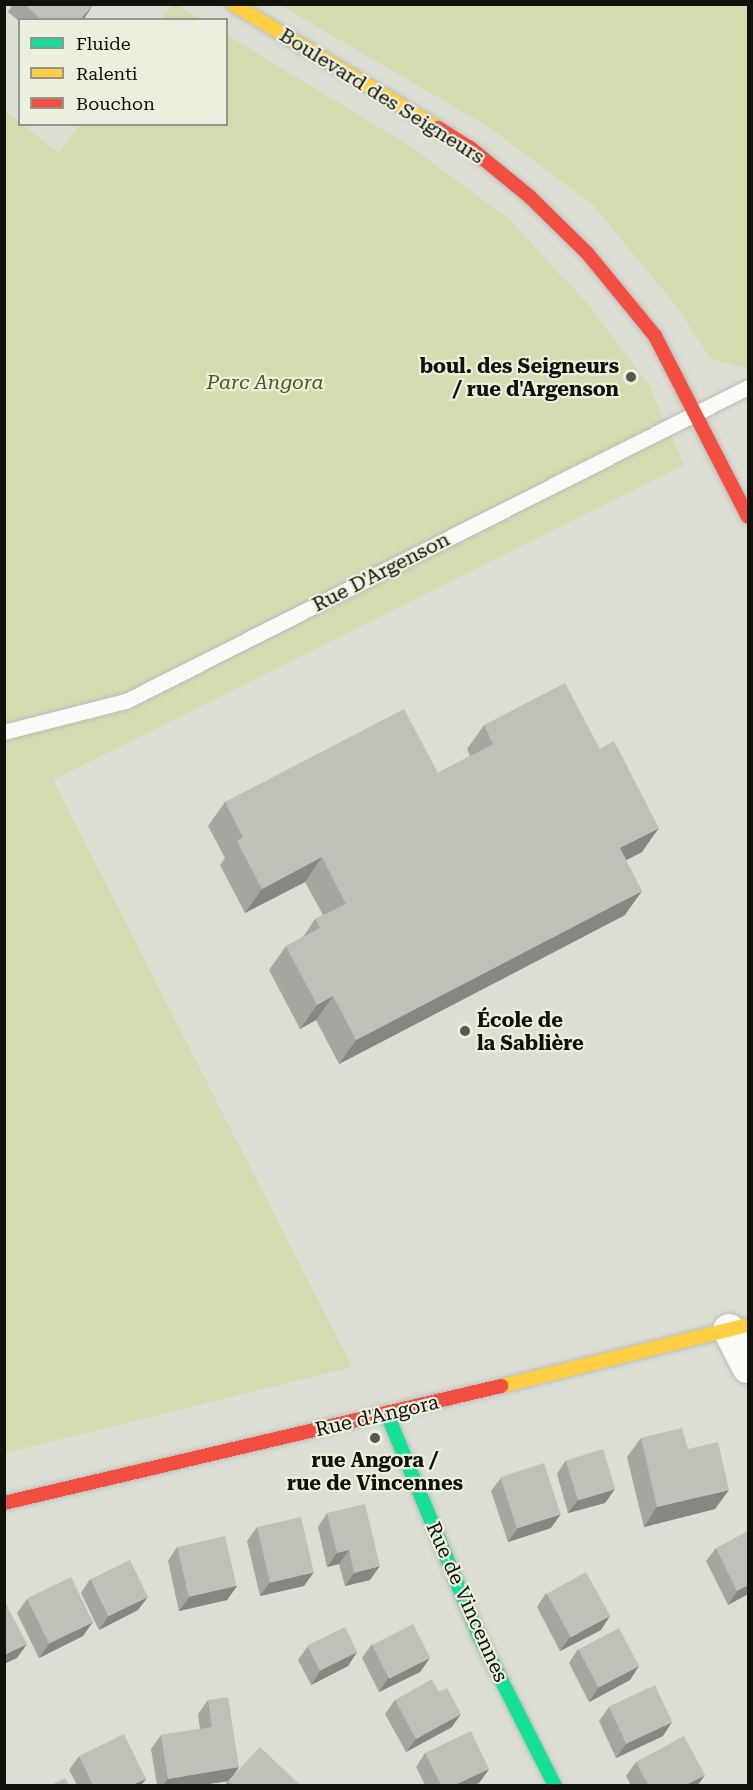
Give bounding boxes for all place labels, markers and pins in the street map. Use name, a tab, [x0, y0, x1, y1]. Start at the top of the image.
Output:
place label: boul. des Seigneurs / rue d'Argenson	[420, 354, 619, 401]
marker: boul. des Seigneurs / rue d'Argenson	[624, 370, 638, 384]
place label: École de la Sablière	[477, 1008, 584, 1055]
marker: École de la Sablière	[458, 1024, 472, 1038]
marker: rue Angora / rue de Vincennes	[368, 1431, 382, 1445]
place label: rue Angora / rue de Vincennes	[287, 1448, 463, 1495]

